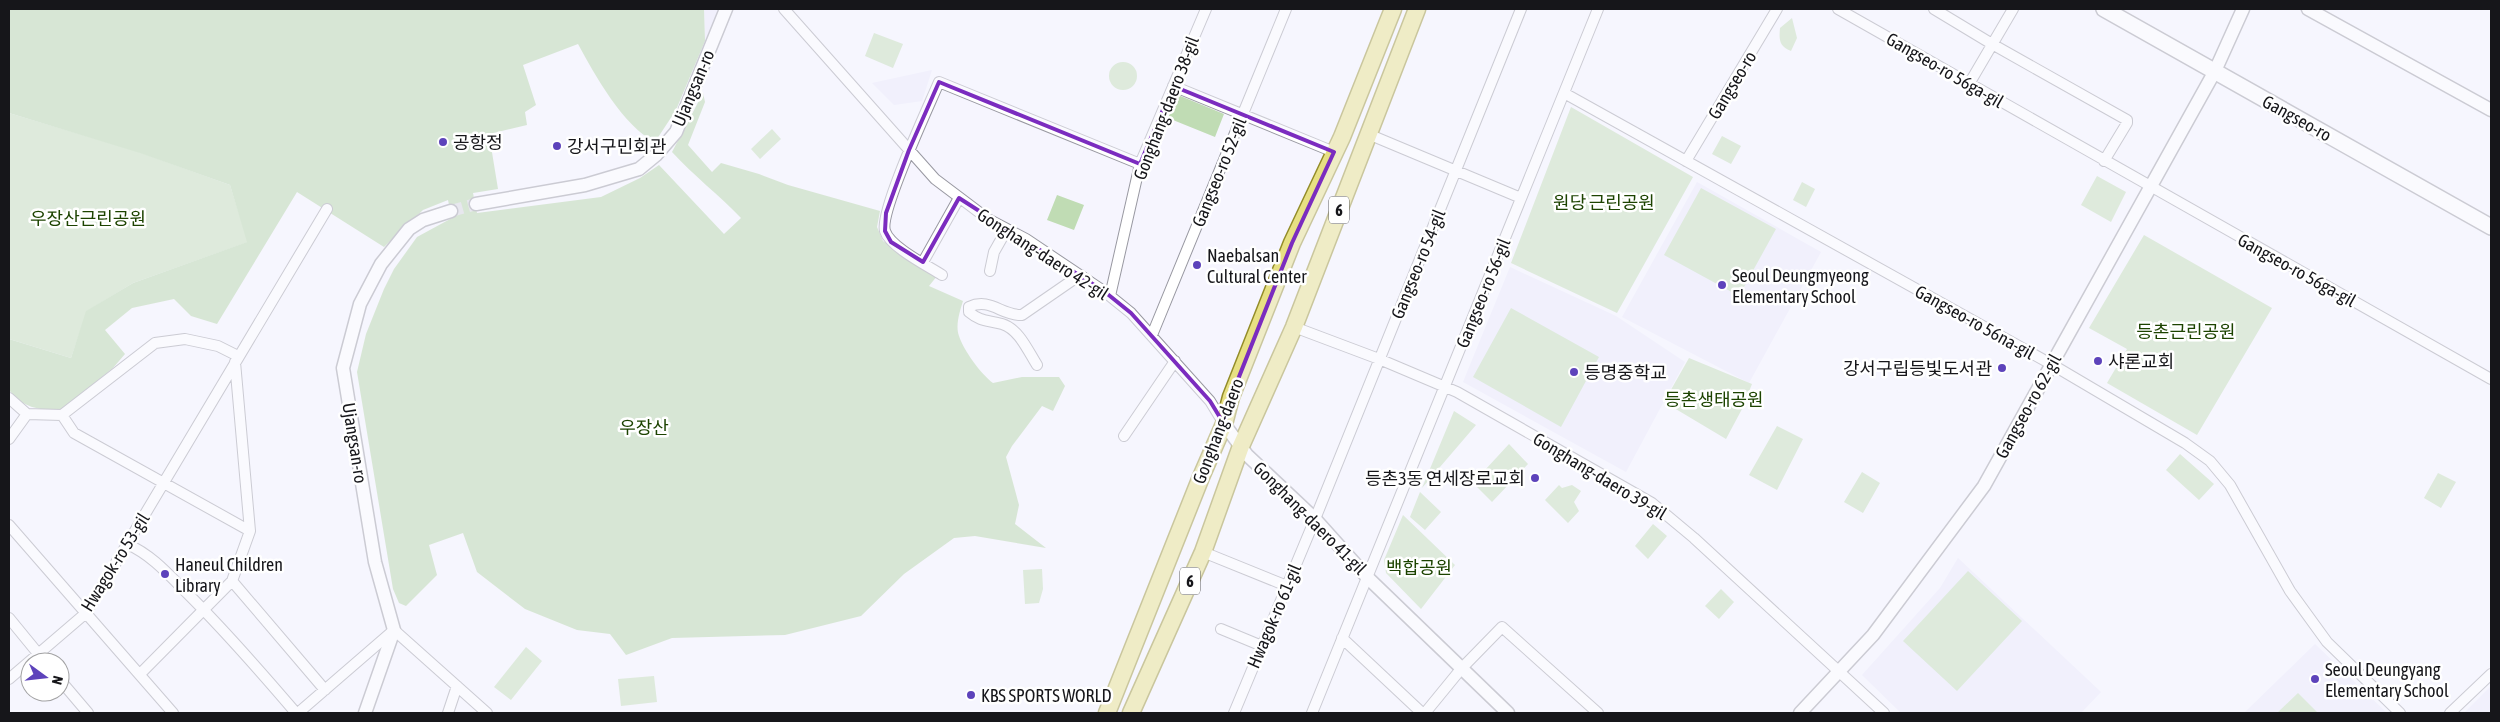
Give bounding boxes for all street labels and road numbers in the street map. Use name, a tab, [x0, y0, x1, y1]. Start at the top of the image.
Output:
street label: Gangseo-ro 56ga-gil	[1883, 28, 2008, 112]
street label: Gonghang-daero 38-gil	[1129, 33, 1203, 183]
street label: Ujangsan-ro	[667, 46, 719, 130]
street label: Gangseo-ro	[1704, 47, 1760, 123]
street label: Gangseo-ro	[2259, 91, 2335, 145]
street label: Gangseo-ro 52-gil	[1188, 114, 1251, 230]
road number: 6	[1329, 196, 1349, 224]
street label: Gonghang-daero 42-gil	[974, 204, 1113, 304]
street label: Gangseo-ro 54-gil	[1387, 206, 1450, 322]
street label: Gangseo-ro 56ga-gil	[2234, 229, 2360, 311]
street label: Gangseo-ro 56-gil	[1452, 235, 1515, 351]
street label: Gangseo-ro 56na-gil	[1912, 281, 2039, 364]
street label: Gangseo-ro 62-gil	[1991, 350, 2065, 462]
street label: Gonghang-daero	[1188, 375, 1248, 487]
street label: Ujangsan-ro	[338, 401, 372, 485]
street label: Gonghang-daero 39-gil	[1529, 428, 1671, 524]
street label: Gonghang-daero 41-gil	[1249, 457, 1371, 579]
street label: Hwagok-ro 53-gil	[76, 509, 154, 615]
street label: Hwagok-ro 61-gil	[1243, 561, 1305, 671]
road number: 6	[1180, 568, 1200, 594]

